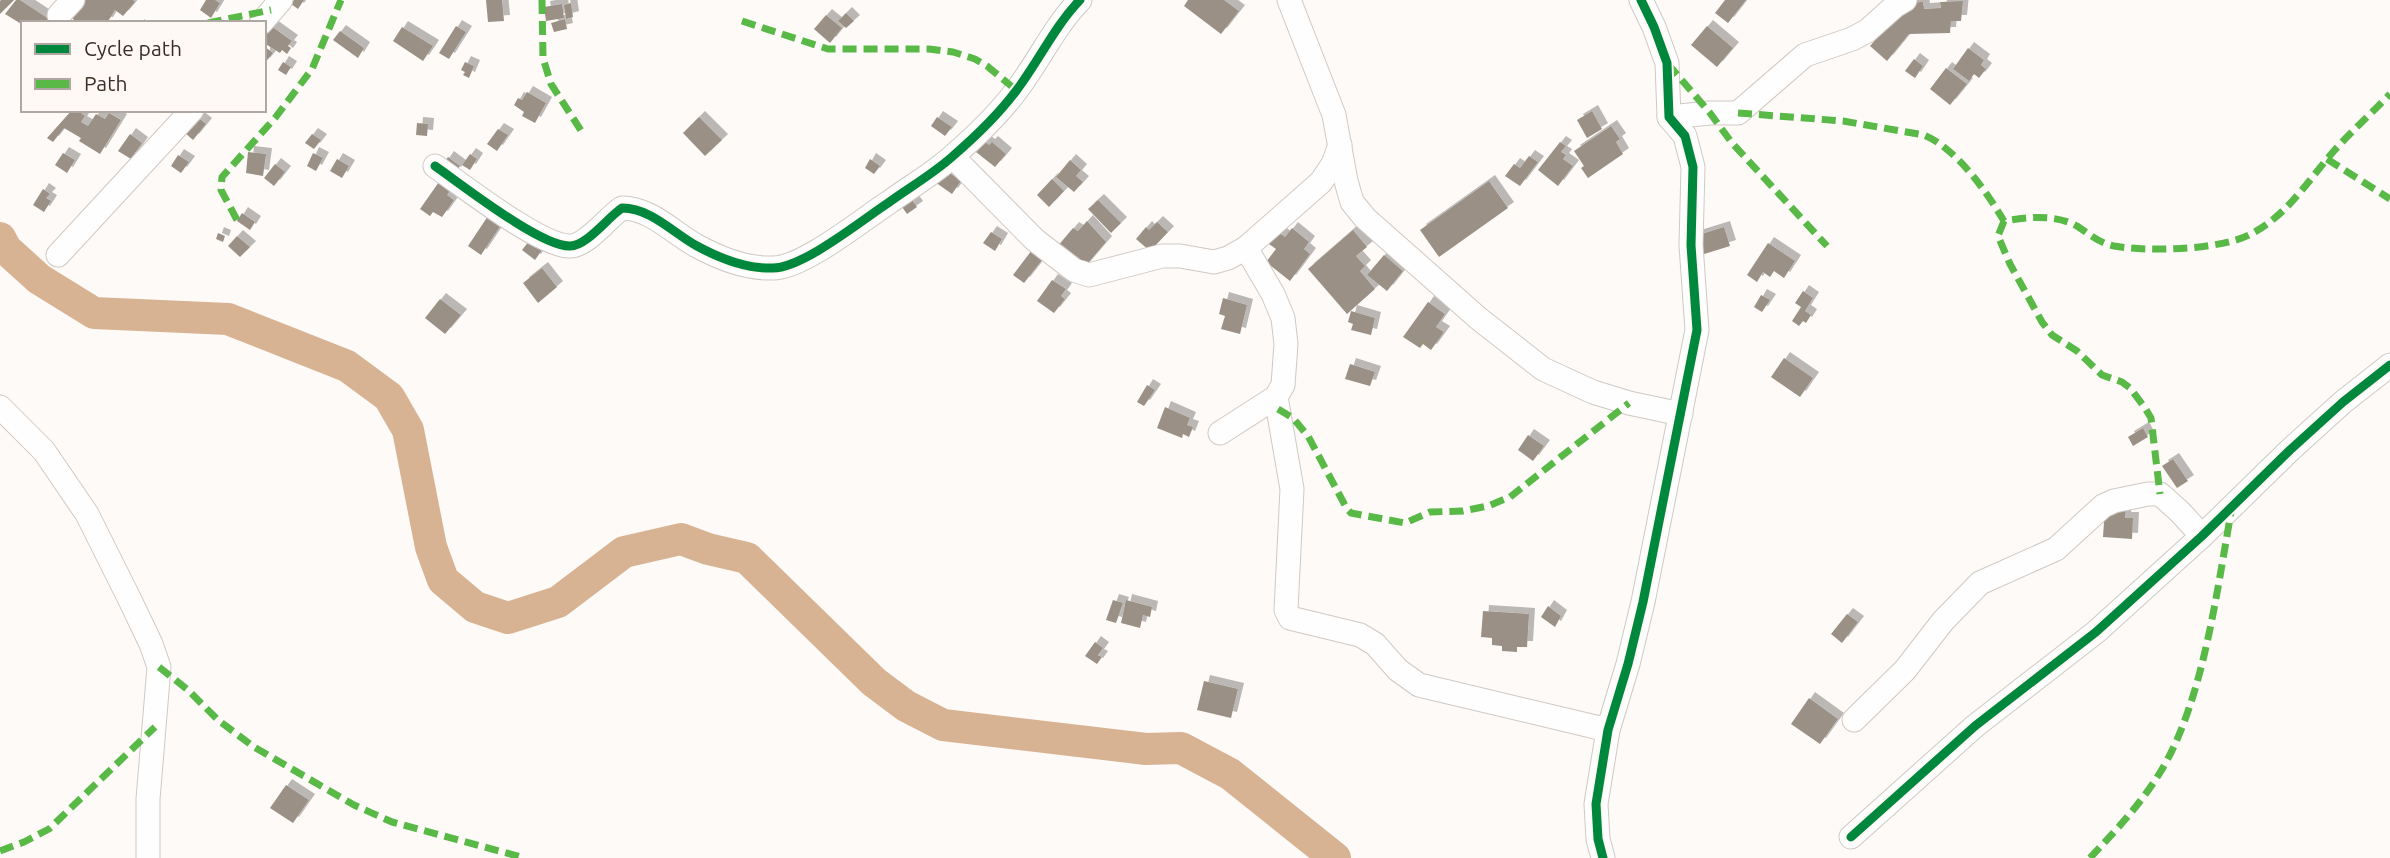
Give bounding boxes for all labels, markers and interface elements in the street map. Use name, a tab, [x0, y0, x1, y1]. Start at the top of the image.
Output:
legend	[21, 21, 266, 112]
text: Cycle path	[84, 36, 182, 60]
text: Path	[84, 71, 127, 95]

